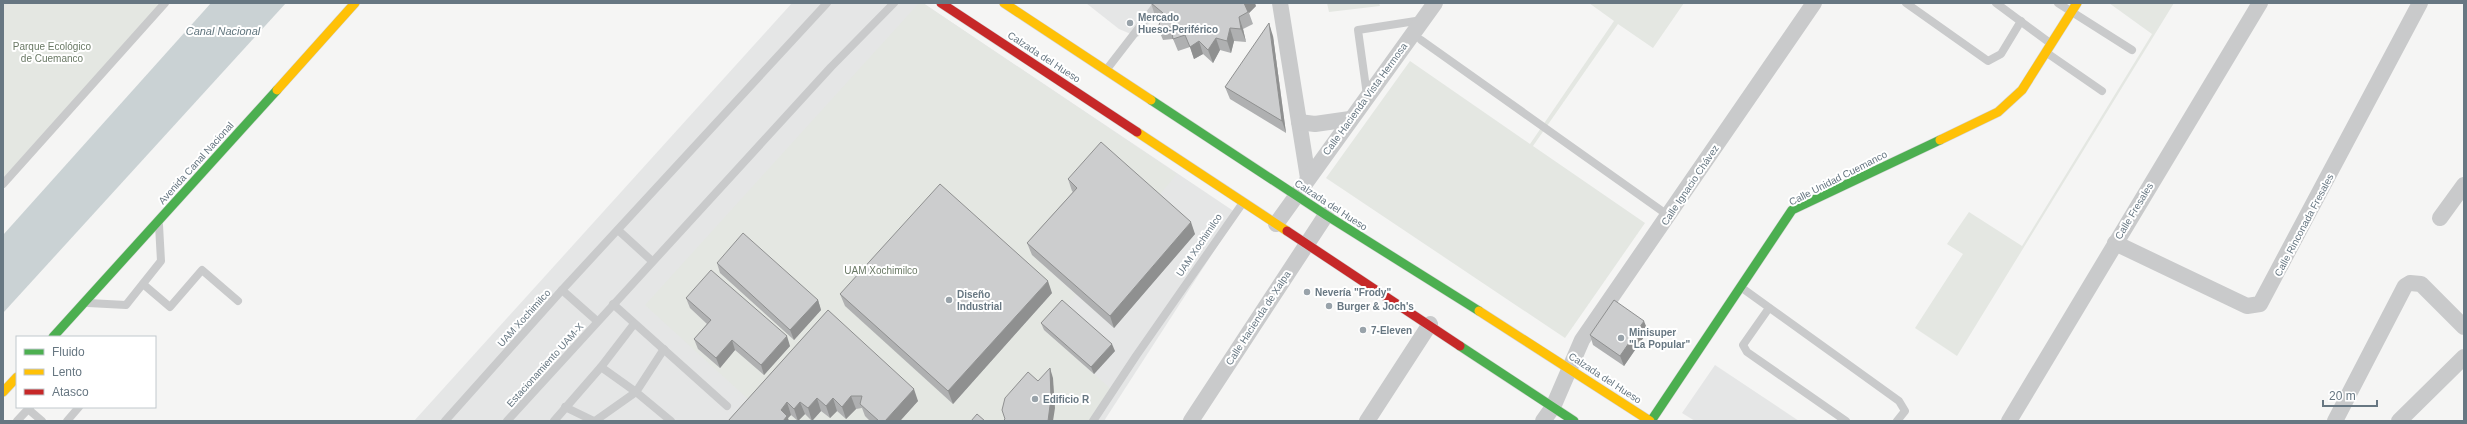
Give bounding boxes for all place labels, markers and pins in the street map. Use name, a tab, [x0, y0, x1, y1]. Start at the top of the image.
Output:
place label: Mercado Hueso-Periférico	[1138, 12, 1218, 35]
marker: Mercado Hueso-Periférico	[1125, 18, 1135, 28]
marker: Nevería "Frody"	[1302, 287, 1312, 297]
place label: Nevería "Frody"	[1315, 287, 1391, 298]
place label: Diseño Industrial	[957, 289, 1002, 312]
marker: Diseño Industrial	[944, 295, 954, 305]
marker: Burger & Joch's	[1324, 301, 1334, 311]
place label: Burger & Joch's	[1337, 301, 1414, 312]
marker: 7-Eleven	[1358, 325, 1368, 335]
place label: 7-Eleven	[1371, 325, 1412, 336]
place label: Minisuper "La Popular"	[1629, 327, 1690, 350]
marker: Minisuper "La Popular"	[1616, 333, 1626, 343]
marker: Edificio R	[1030, 394, 1040, 404]
place label: Edificio R	[1043, 394, 1090, 405]

